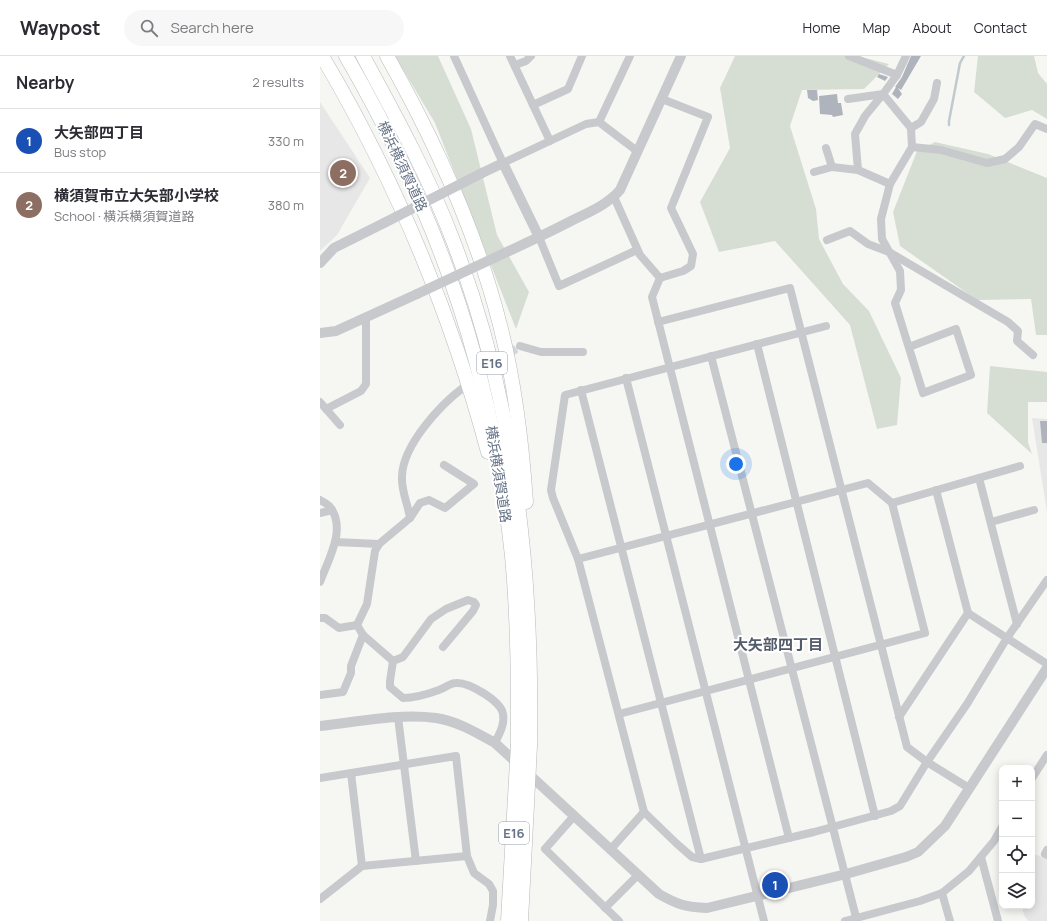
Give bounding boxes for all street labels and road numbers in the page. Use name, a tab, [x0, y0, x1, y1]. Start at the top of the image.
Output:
street label: 横浜横須賀道路	[374, 118, 432, 214]
road number: E16	[477, 352, 507, 374]
street label: 横浜横須賀道路	[482, 424, 516, 524]
road number: E16	[499, 822, 529, 844]

